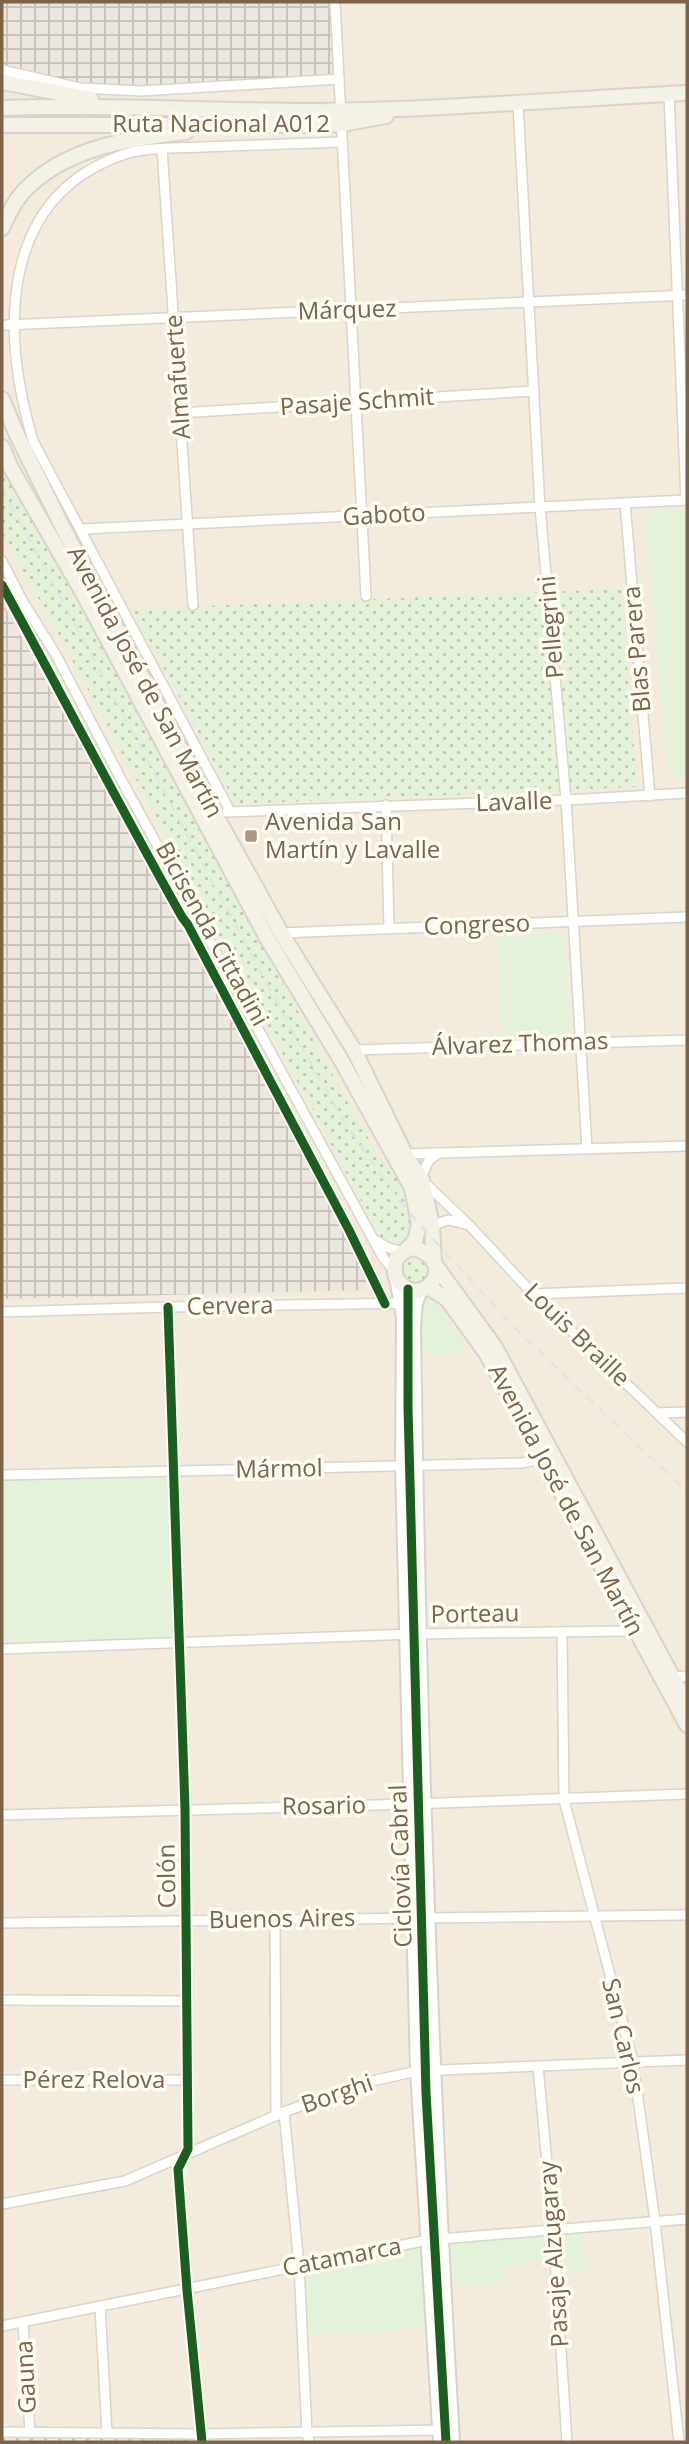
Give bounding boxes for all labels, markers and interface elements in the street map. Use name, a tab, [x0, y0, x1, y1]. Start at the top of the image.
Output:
street label: Ruta Nacional A012	[112, 106, 330, 139]
street label: Márquez	[297, 290, 397, 327]
street label: Almafuerte	[156, 314, 197, 441]
street label: Pasaje Schmit	[279, 379, 435, 422]
street label: Gaboto	[342, 495, 426, 532]
street label: Avenida José de San Martín	[60, 540, 232, 823]
street label: Pellegrini	[529, 574, 570, 680]
street label: Blas Parera	[614, 585, 657, 714]
street label: Lavalle	[475, 783, 553, 818]
place label: Avenida San Martín y Lavalle	[265, 804, 440, 865]
marker: Avenida San Martín y Lavalle	[243, 828, 259, 844]
street label: Bicisenda Cittadini	[149, 835, 278, 1031]
street label: Congreso	[423, 905, 531, 942]
street label: Álvarez Thomas	[431, 1023, 609, 1062]
street label: Louis Braille	[518, 1275, 638, 1393]
street label: Cervera	[186, 1287, 274, 1322]
street label: Avenida José de San Martín	[481, 1358, 653, 1641]
street label: Mármol	[235, 1450, 323, 1485]
street label: Porteau	[430, 1595, 520, 1630]
street label: Ciclovía Cabral	[380, 1784, 419, 1948]
street label: Rosario	[282, 1787, 366, 1822]
street label: Colón	[148, 1843, 183, 1909]
street label: Buenos Aires	[208, 1900, 355, 1935]
street label: San Carlos	[595, 1975, 654, 2097]
street label: Pérez Relova	[23, 2062, 165, 2095]
street label: Borghi	[296, 2065, 377, 2120]
street label: Pasaje Alzugaray	[529, 2159, 575, 2349]
street label: Catamarca	[279, 2228, 404, 2283]
street label: Gauna	[6, 2339, 43, 2415]

